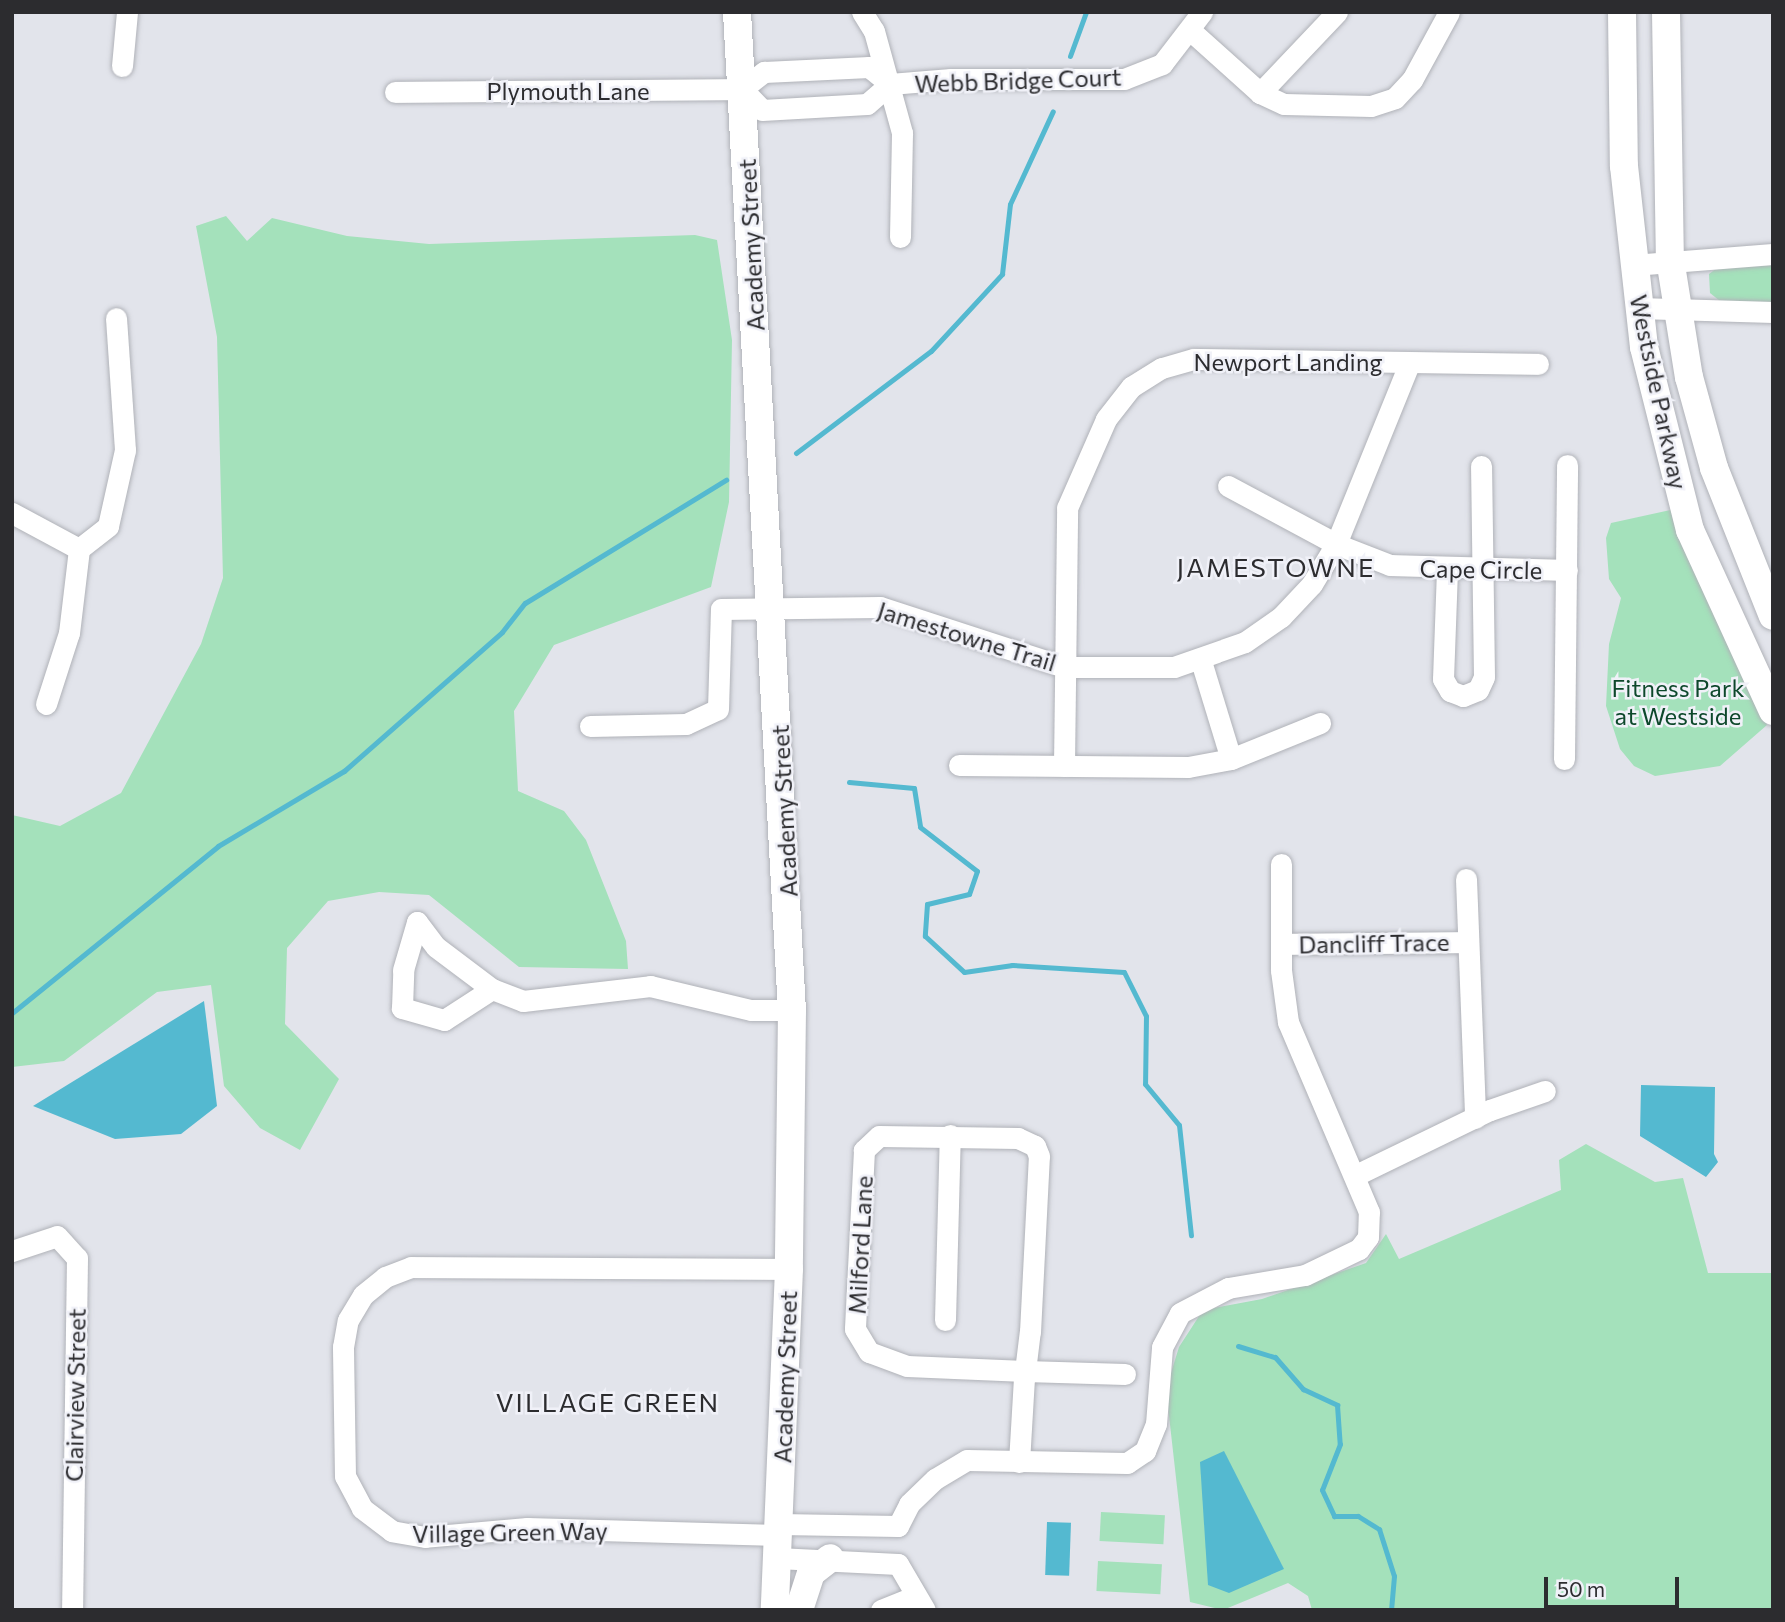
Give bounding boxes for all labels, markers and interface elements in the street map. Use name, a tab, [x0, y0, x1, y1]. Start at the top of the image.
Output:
street label: Webb Bridge Court	[914, 62, 1122, 98]
street label: Plymouth Lane	[486, 77, 650, 105]
street label: Academy Street	[732, 158, 770, 332]
street label: Westside Parkway	[1624, 292, 1694, 492]
street label: Newport Landing	[1193, 348, 1383, 376]
district label: JAMESTOWNE	[1178, 551, 1374, 583]
street label: Cape Circle	[1419, 554, 1543, 584]
street label: Jamestowne Trail	[874, 595, 1060, 677]
park label: Fitness Park at Westside	[1612, 674, 1744, 730]
street label: Academy Street	[765, 724, 803, 898]
street label: Dancliff Trace	[1298, 927, 1450, 959]
street label: Milford Lane	[842, 1175, 878, 1315]
street label: Academy Street	[768, 1290, 802, 1464]
street label: Clairview Street	[59, 1308, 91, 1482]
district label: VILLAGE GREEN	[497, 1386, 719, 1418]
street label: Village Green Way	[412, 1516, 608, 1548]
scale bar	[1547, 1562, 1682, 1606]
text: 50 m	[1557, 1576, 1605, 1601]

